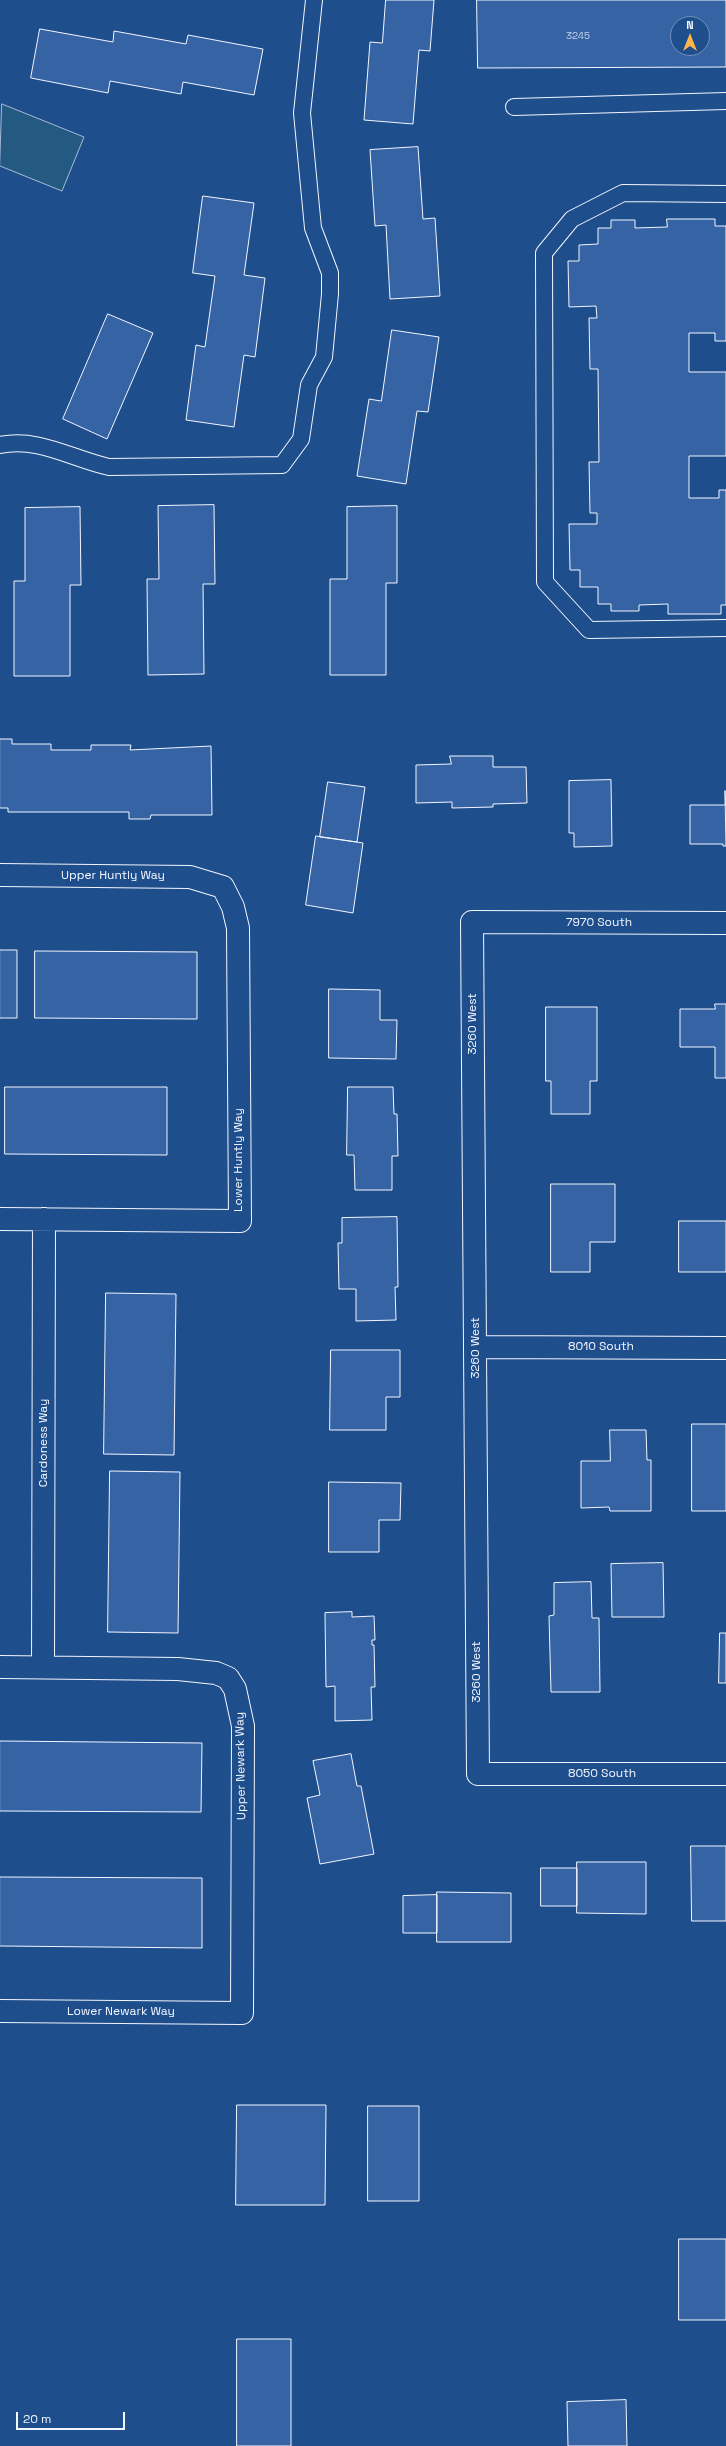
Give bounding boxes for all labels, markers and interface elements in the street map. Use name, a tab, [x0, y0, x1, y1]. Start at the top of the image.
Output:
north arrow	[670, 16, 710, 56]
text: N	[686, 18, 694, 32]
house number: 3245	[566, 30, 590, 42]
street label: Upper Huntly Way	[61, 869, 165, 883]
street label: 7970 South	[566, 916, 632, 930]
street label: 3260 West	[466, 993, 480, 1055]
street label: Lower Huntly Way	[232, 1108, 246, 1212]
street label: 3260 West	[469, 1317, 483, 1379]
street label: 8010 South	[568, 1340, 634, 1354]
street label: Cardoness Way	[37, 1399, 51, 1487]
street label: 3260 West	[470, 1641, 484, 1703]
street label: Upper Newark Way	[233, 1712, 249, 1820]
street label: 8050 South	[568, 1767, 636, 1781]
street label: Lower Newark Way	[67, 2005, 175, 2019]
scale bar	[18, 2404, 127, 2430]
text: 20 m	[23, 2411, 51, 2427]

